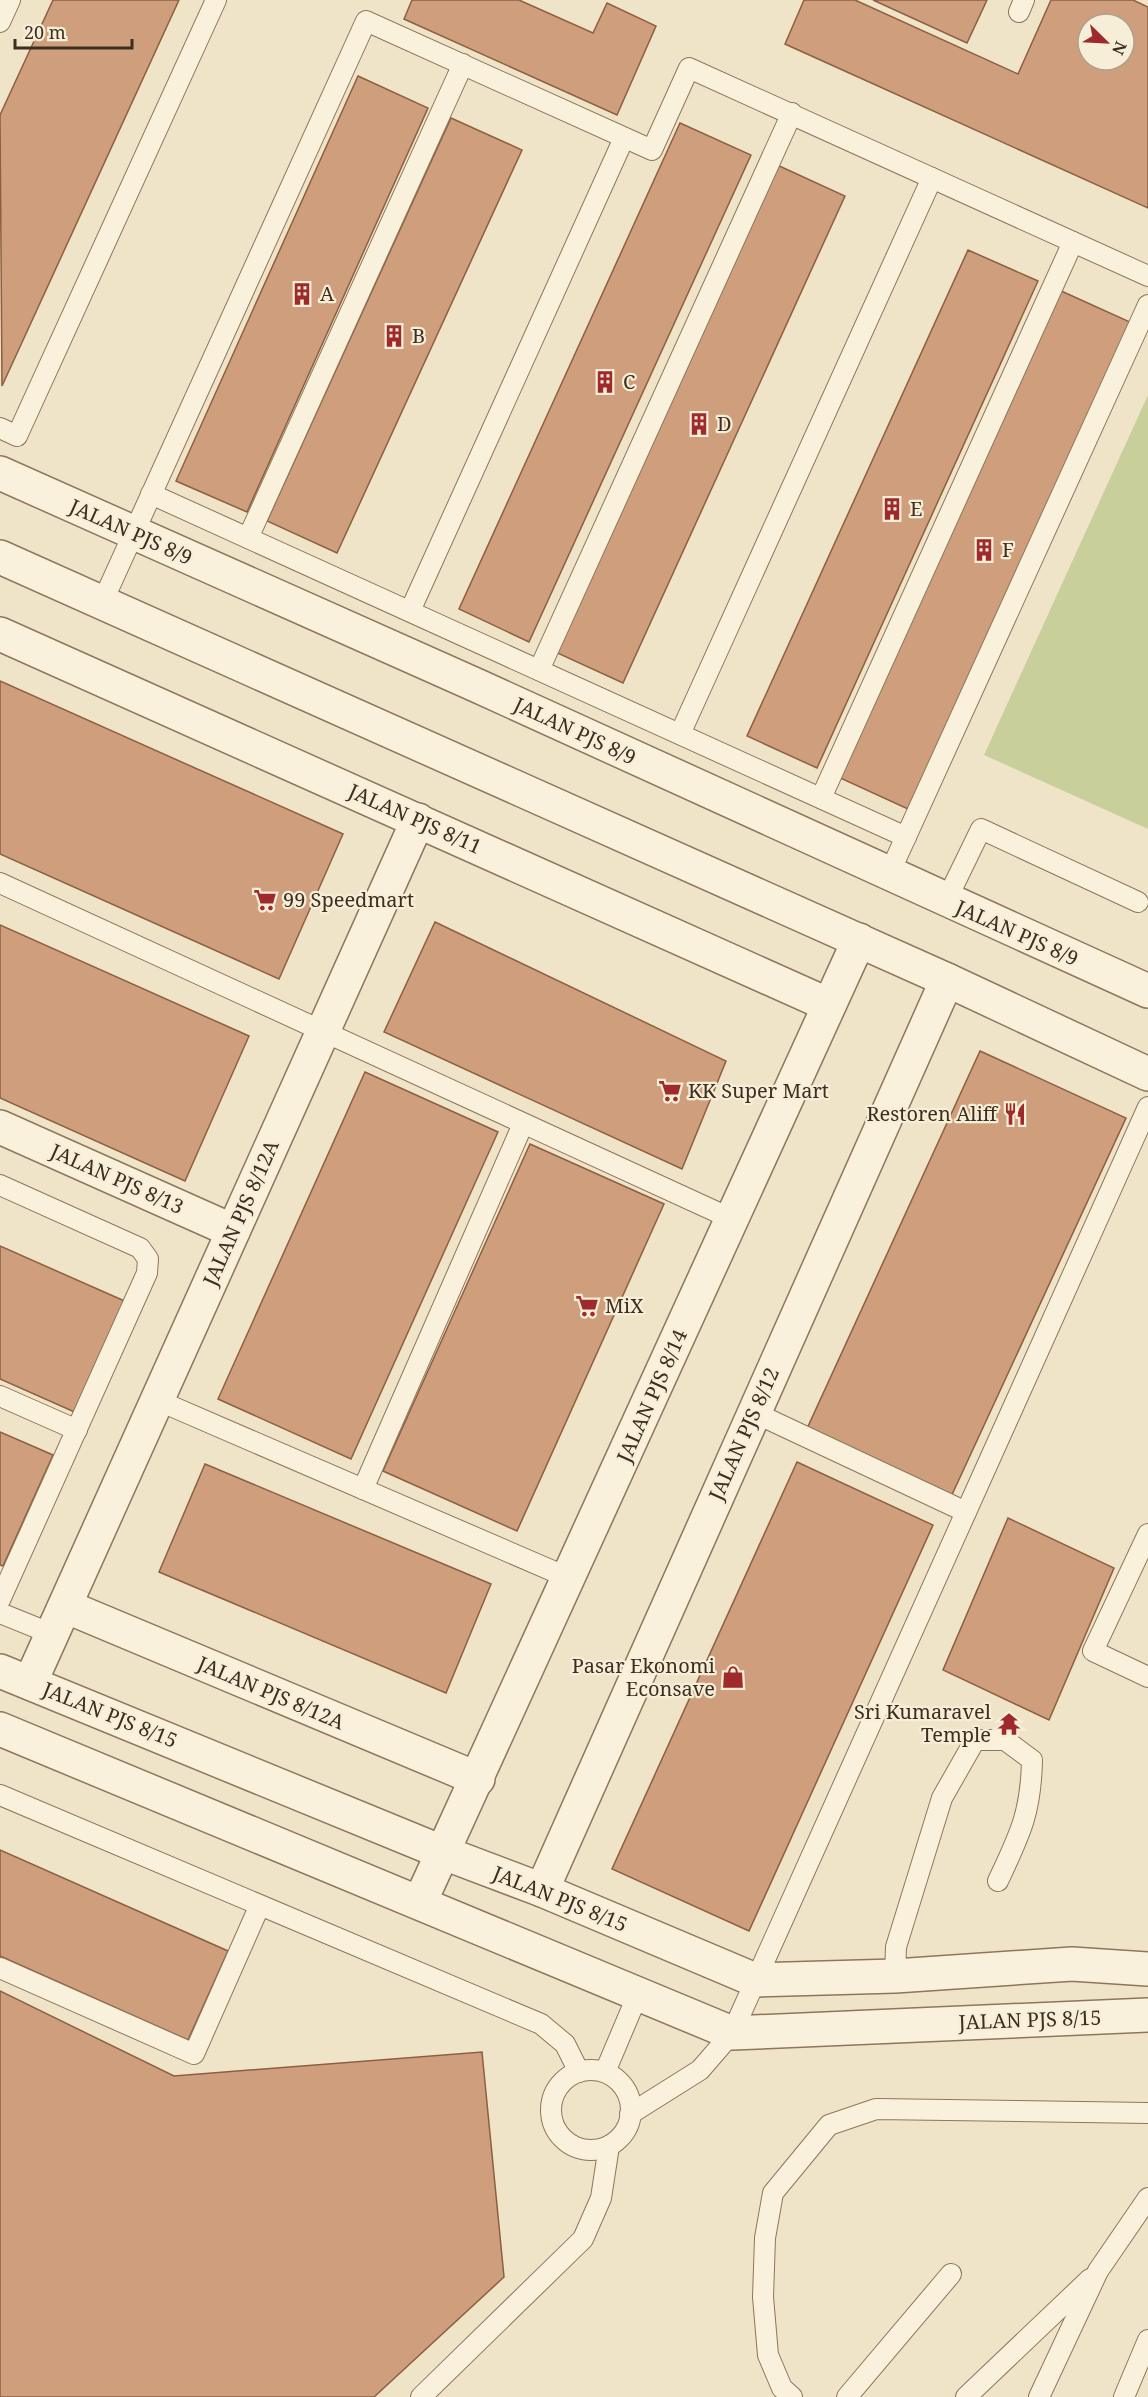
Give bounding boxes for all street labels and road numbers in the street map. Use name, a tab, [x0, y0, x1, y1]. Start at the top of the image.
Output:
street label: JALAN PJS 8/9	[65, 492, 197, 571]
street label: JALAN PJS 8/9	[509, 690, 641, 771]
street label: JALAN PJS 8/11	[344, 777, 486, 860]
street label: JALAN PJS 8/9	[951, 893, 1083, 972]
street label: JALAN PJS 8/12A	[196, 1135, 285, 1291]
street label: JALAN PJS 8/13	[46, 1137, 188, 1220]
street label: JALAN PJS 8/14	[610, 1325, 693, 1467]
street label: JALAN PJS 8/12	[702, 1363, 785, 1505]
street label: JALAN PJS 8/12A	[193, 1649, 350, 1736]
street label: JALAN PJS 8/15	[38, 1675, 181, 1754]
street label: JALAN PJS 8/15	[488, 1859, 631, 1938]
street label: JALAN PJS 8/15	[957, 2004, 1102, 2036]

